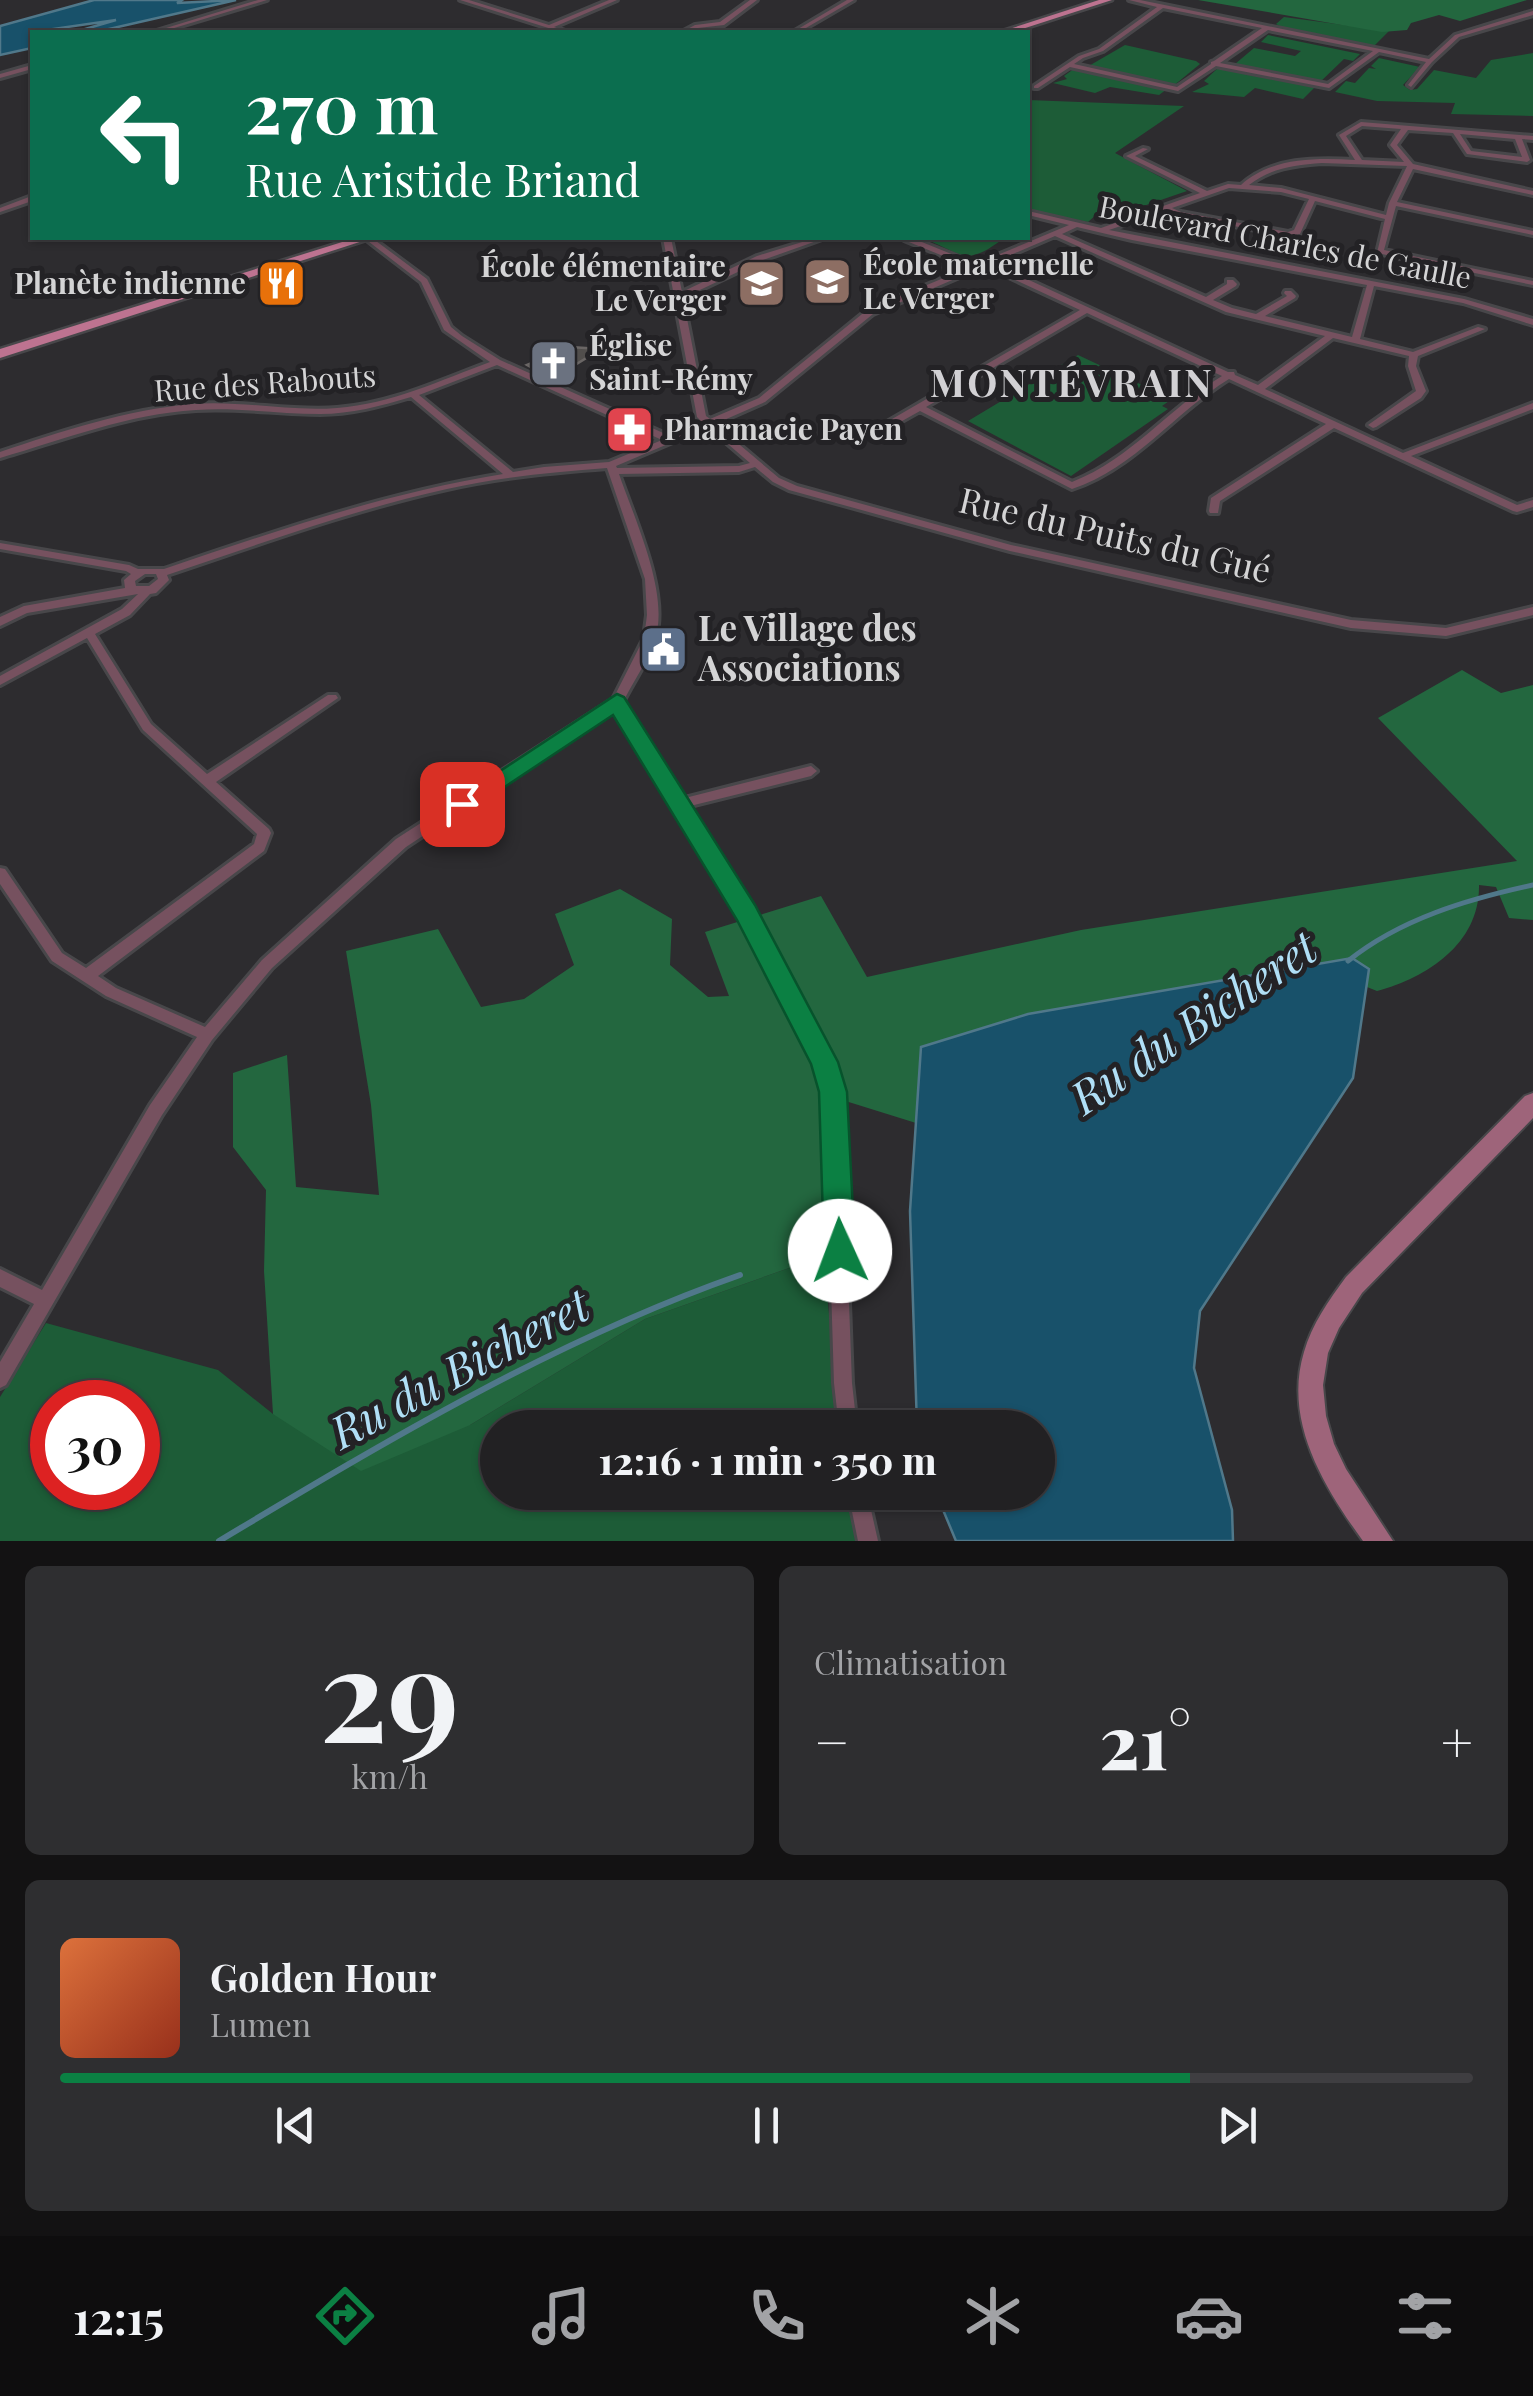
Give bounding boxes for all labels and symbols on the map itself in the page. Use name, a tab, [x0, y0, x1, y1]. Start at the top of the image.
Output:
street label: Boulevard Charles de Gaulle	[1096, 185, 1475, 297]
place label: École maternelle Le Verger	[863, 243, 1094, 317]
place label: École élémentaire Le Verger	[481, 245, 726, 319]
school or university icon: École maternelle Le Verger	[802, 256, 854, 308]
restaurant icon: Planète indienne	[255, 258, 307, 310]
school or university icon: École élémentaire Le Verger	[735, 258, 787, 310]
place label: Planète indienne	[14, 262, 246, 302]
place label: Église Saint-Rémy	[589, 324, 753, 398]
church icon: Église Saint-Rémy	[528, 337, 580, 389]
street label: Rue des Rabouts	[153, 354, 377, 410]
district label: MONTÉVRAIN	[930, 356, 1214, 407]
pharmacy icon: Pharmacie Payen	[603, 404, 655, 456]
place label: Pharmacie Payen	[664, 408, 903, 448]
street label: Rue du Puits du Gué	[955, 475, 1276, 592]
place label: Le Village des Associations	[697, 603, 917, 690]
public building icon: Le Village des Associations	[637, 623, 689, 675]
pin	[420, 762, 505, 847]
water label: Ru du Bicheret	[1055, 915, 1329, 1126]
position arrow	[788, 1199, 892, 1303]
water label: Ru du Bicheret	[317, 1272, 600, 1461]
speed limit sign: 30	[30, 1380, 160, 1510]

